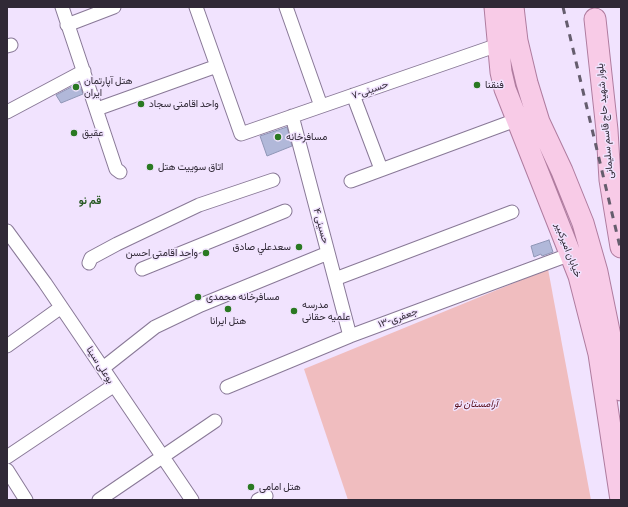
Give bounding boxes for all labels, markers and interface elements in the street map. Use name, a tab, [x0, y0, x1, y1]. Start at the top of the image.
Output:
street label: بلوار شهید حاج قاسم سلیمانی	[594, 63, 616, 179]
place label: هتل آپارتمان ایران	[84, 75, 132, 98]
street label: حسینی-۷	[350, 78, 390, 102]
place label: فنقنا	[485, 79, 504, 91]
marker: فنقنا	[472, 80, 482, 90]
marker: هتل آپارتمان ایران	[71, 82, 81, 92]
place label: واحد اقامتی سجاد	[149, 98, 219, 110]
marker: واحد اقامتی سجاد	[136, 99, 146, 109]
place label: عقیق	[82, 127, 104, 139]
marker: عقیق	[69, 128, 79, 138]
place label: مسافرخانه	[286, 131, 327, 143]
marker: مسافرخانه	[273, 132, 283, 142]
place label: اتاق سوییت هتل	[158, 161, 223, 173]
marker: اتاق سوییت هتل	[145, 162, 155, 172]
district label: قم نو	[79, 194, 101, 208]
street label: حسینی ۴	[311, 207, 331, 245]
street label: خیابان امیرکبیر	[552, 221, 584, 279]
place label: سعدعلي صادق	[233, 241, 291, 253]
marker: سعدعلي صادق	[294, 242, 304, 252]
place label: واحد اقامتی احسن	[126, 247, 198, 259]
marker: واحد اقامتی احسن	[201, 248, 211, 258]
place label: مسافرخانه محمدی	[206, 291, 280, 303]
marker: مسافرخانه محمدی	[193, 292, 203, 302]
place label: مدرسه علمیه حقانی	[302, 299, 351, 322]
marker: هتل ایرانا	[223, 304, 233, 314]
street label: جعفری-۱۳	[377, 305, 419, 331]
marker: مدرسه علمیه حقانی	[289, 306, 299, 316]
place label: هتل ایرانا	[210, 315, 246, 327]
street label: بوعلی سینا	[84, 344, 116, 386]
park label: آرامستان نو	[454, 398, 498, 410]
place label: هتل امامی	[259, 481, 301, 493]
marker: هتل امامی	[246, 482, 256, 492]

